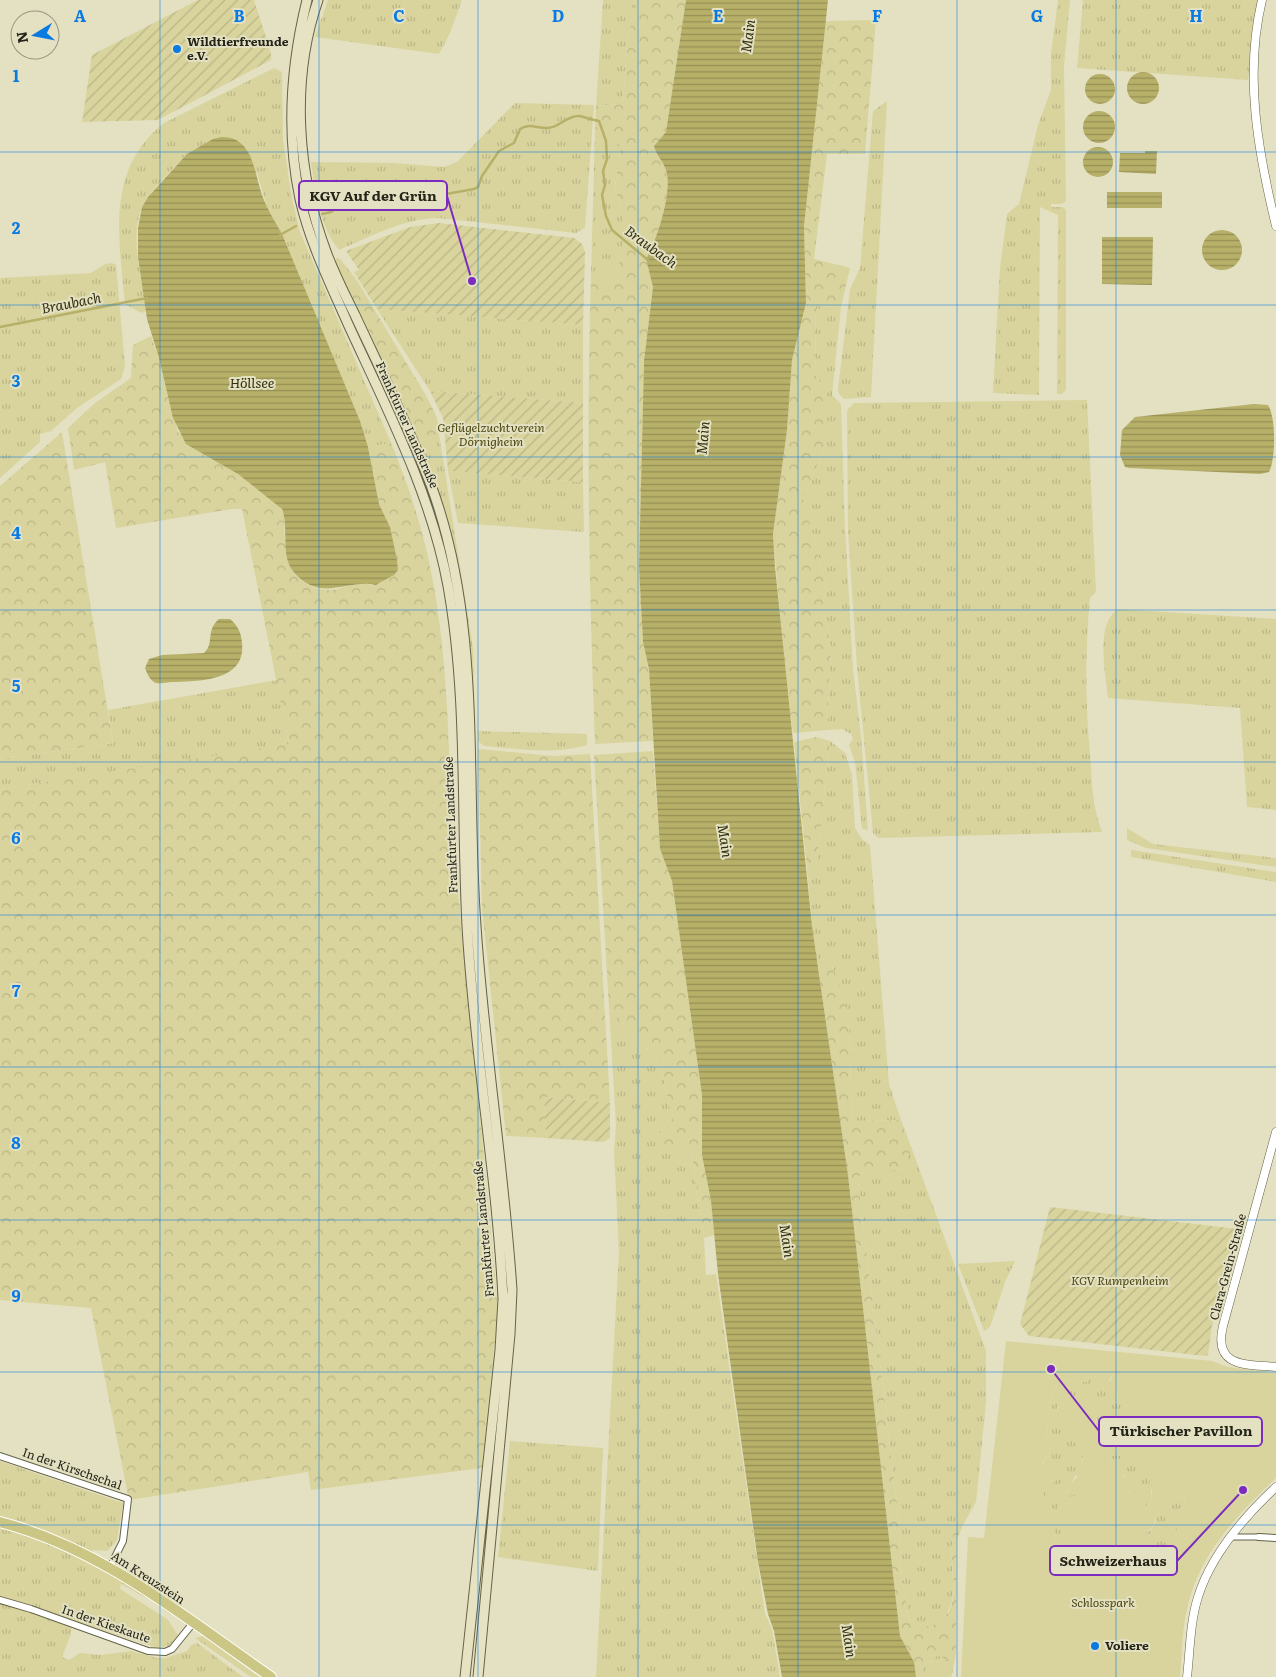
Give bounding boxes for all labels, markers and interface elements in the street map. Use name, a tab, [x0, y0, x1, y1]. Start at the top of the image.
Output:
text: A	[74, 3, 86, 27]
text: B	[233, 3, 245, 27]
text: C	[393, 3, 405, 27]
text: D	[552, 3, 564, 27]
text: E	[713, 3, 724, 27]
text: F	[872, 3, 882, 27]
text: G	[1031, 3, 1043, 27]
text: H	[1189, 3, 1203, 27]
north arrow	[10, 10, 60, 60]
water label: Main	[735, 17, 759, 54]
text: N	[10, 30, 32, 45]
place label: Wildtierfreunde e.V.	[187, 32, 289, 64]
marker: Wildtierfreunde e.V.	[171, 43, 183, 55]
text: 1	[13, 63, 20, 87]
callout: KGV Auf der Grün	[299, 181, 447, 210]
text: KGV Auf der Grün	[309, 185, 437, 205]
text: 2	[12, 215, 21, 239]
water label: Braubach	[621, 220, 683, 273]
water label: Braubach	[39, 286, 103, 318]
street label: Frankfurter Landstraße	[372, 358, 444, 491]
text: 3	[12, 368, 21, 392]
water label: Höllsee	[229, 372, 275, 392]
park label: Geflügelzuchtverein Dörnigheim	[437, 418, 545, 450]
water label: Main	[691, 420, 713, 455]
text: 4	[11, 520, 21, 544]
text: 5	[12, 673, 21, 697]
street label: Frankfurter Landstraße	[439, 756, 461, 894]
water label: Main	[713, 823, 739, 860]
text: 6	[11, 825, 21, 849]
text: 7	[12, 978, 21, 1002]
text: 8	[11, 1130, 21, 1154]
street label: Frankfurter Landstraße	[468, 1160, 498, 1298]
street label: Clara-Grein-Straße	[1204, 1211, 1250, 1322]
water label: Main	[775, 1223, 801, 1260]
park label: KGV Rumpenheim	[1071, 1271, 1169, 1289]
text: 9	[11, 1283, 21, 1307]
callout: Türkischer Pavillon	[1099, 1417, 1262, 1446]
text: Türkischer Pavillon	[1110, 1420, 1253, 1440]
street label: In der Kirschschal	[20, 1443, 125, 1494]
street label: Am Kreuzstein	[108, 1546, 189, 1608]
callout: Schweizerhaus	[1050, 1546, 1177, 1575]
text: Schweizerhaus	[1059, 1550, 1167, 1570]
park label: Schlosspark	[1071, 1593, 1135, 1611]
street label: In der Kieskaute	[59, 1599, 153, 1647]
water label: Main	[837, 1623, 863, 1660]
place label: Voliere	[1105, 1636, 1149, 1654]
marker: Voliere	[1089, 1640, 1101, 1652]

